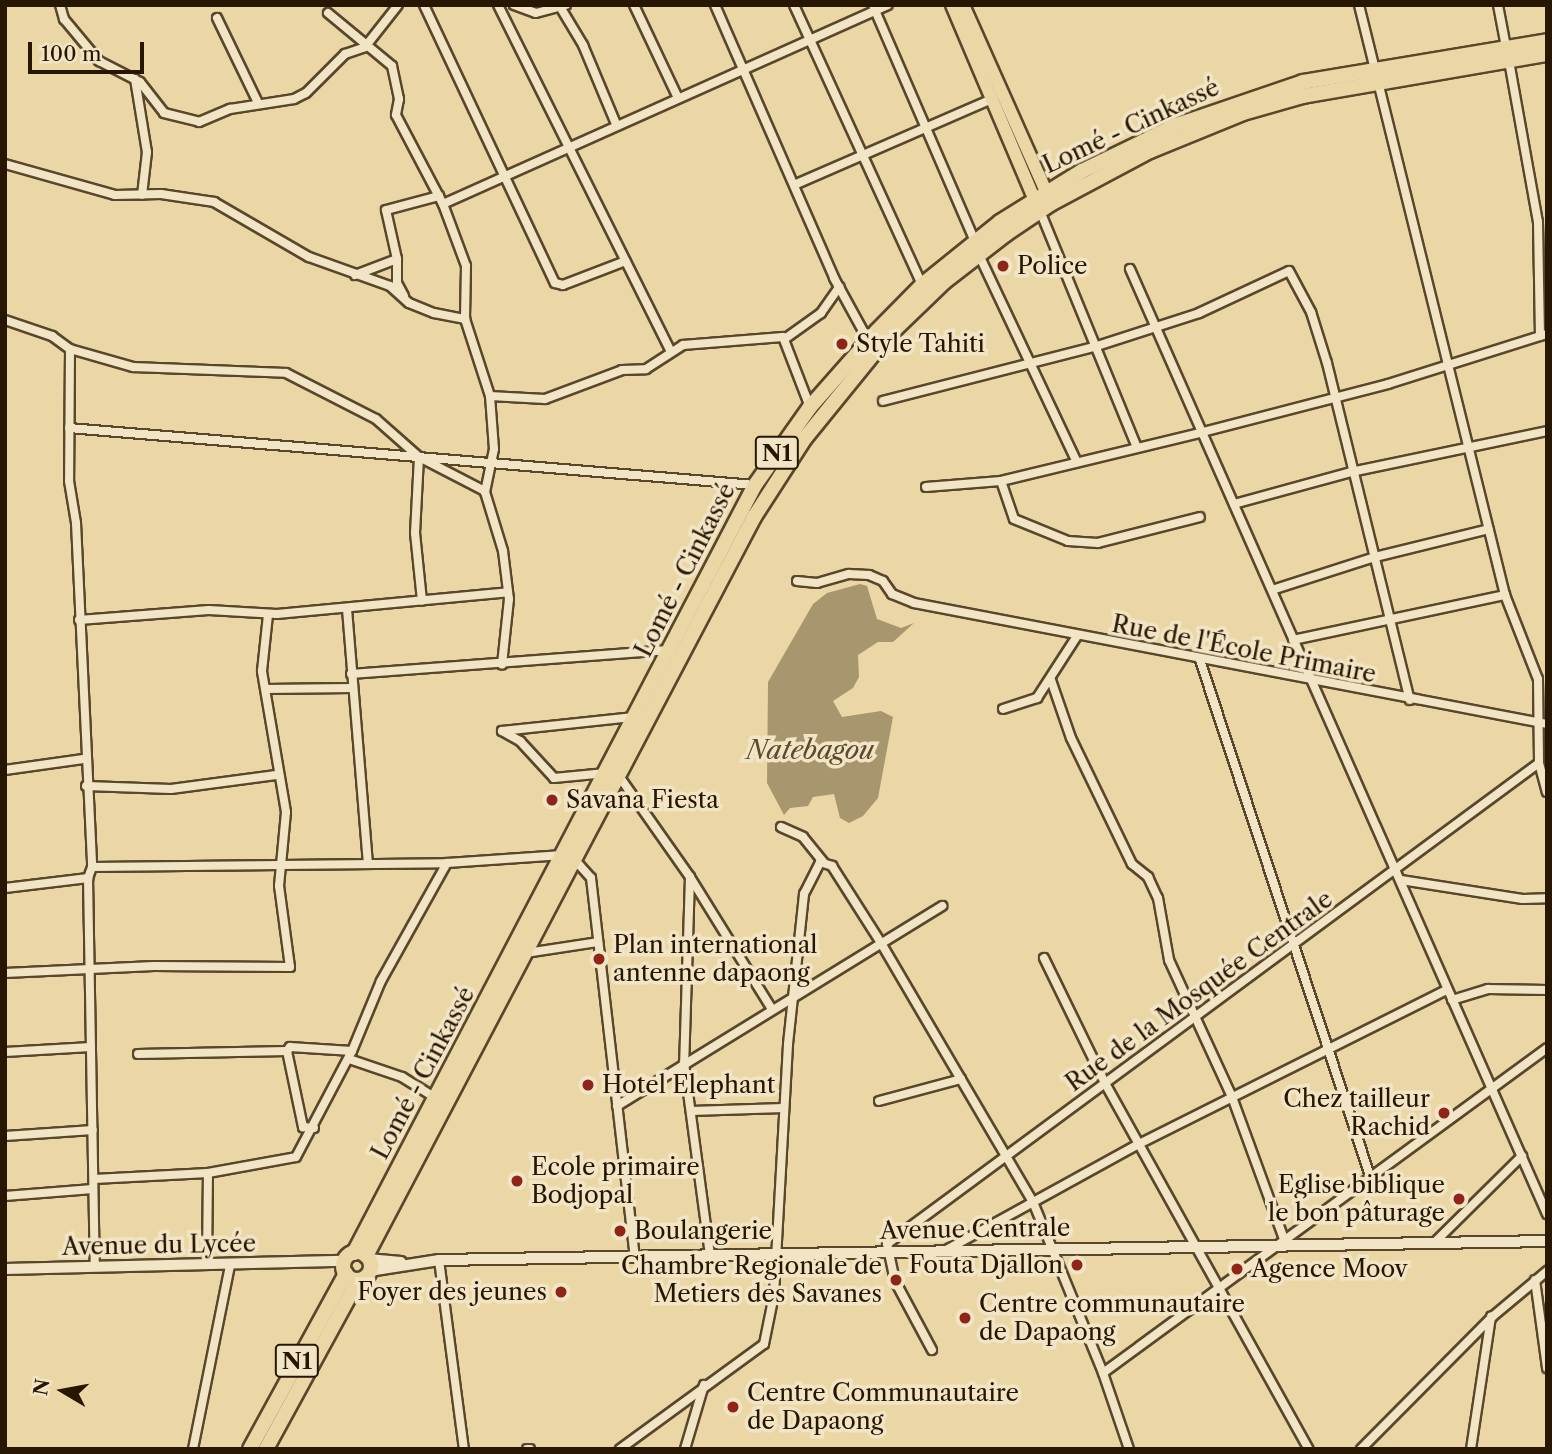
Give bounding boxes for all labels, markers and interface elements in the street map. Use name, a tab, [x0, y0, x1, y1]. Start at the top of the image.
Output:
scale bar	[32, 28, 147, 72]
text: 100 m	[41, 41, 102, 66]
street label: Lomé - Cinkassé	[1038, 73, 1224, 179]
place label: Police	[1017, 252, 1087, 280]
marker: Police	[995, 258, 1011, 274]
place label: Style Tahiti	[856, 330, 986, 358]
marker: Style Tahiti	[834, 336, 850, 352]
road number: N1	[754, 433, 800, 472]
street label: Lomé - Cinkassé	[629, 478, 741, 662]
street label: Rue de l'École Primaire	[1109, 609, 1379, 689]
water label: Natebagou	[746, 735, 874, 767]
place label: Savana Fiesta	[566, 786, 719, 814]
marker: Savana Fiesta	[544, 792, 560, 808]
street label: Rue de la Mosquée Centrale	[1060, 884, 1338, 1098]
place label: Plan international antenne dapaong	[613, 931, 817, 987]
marker: Plan international antenne dapaong	[591, 951, 607, 967]
street label: Lomé - Cinkassé	[365, 982, 481, 1164]
place label: Hotel Elephant	[602, 1071, 775, 1099]
marker: Hotel Elephant	[580, 1077, 596, 1093]
place label: Chez tailleur Rachid	[1283, 1085, 1430, 1141]
marker: Chez tailleur Rachid	[1436, 1105, 1452, 1121]
place label: Ecole primaire Bodjopal	[531, 1153, 700, 1209]
place label: Eglise biblique le bon pâturage	[1268, 1171, 1445, 1227]
marker: Ecole primaire Bodjopal	[509, 1173, 525, 1189]
marker: Eglise biblique le bon pâturage	[1451, 1191, 1467, 1207]
street label: Avenue Centrale	[880, 1213, 1070, 1245]
place label: Boulangerie	[634, 1217, 772, 1245]
marker: Boulangerie	[612, 1223, 628, 1239]
street label: Avenue du Lycée	[62, 1229, 256, 1261]
place label: Fouta Djallon	[908, 1251, 1063, 1279]
place label: Chambre Regionale de Metiers des Savanes	[621, 1252, 882, 1308]
place label: Agence Moov	[1251, 1255, 1408, 1283]
marker: Fouta Djallon	[1069, 1257, 1085, 1273]
marker: Agence Moov	[1229, 1261, 1245, 1277]
marker: Chambre Regionale de Metiers des Savanes	[888, 1272, 904, 1288]
place label: Foyer des jeunes	[357, 1278, 547, 1306]
marker: Foyer des jeunes	[553, 1284, 569, 1300]
place label: Centre communautaire de Dapaong	[979, 1290, 1245, 1346]
marker: Centre communautaire de Dapaong	[957, 1310, 973, 1326]
road number: N1	[274, 1342, 320, 1380]
north arrow	[28, 1356, 98, 1426]
text: N	[29, 1377, 55, 1397]
place label: Centre Communautaire de Dapaong	[747, 1379, 1019, 1435]
marker: Centre Communautaire de Dapaong	[725, 1399, 741, 1415]

